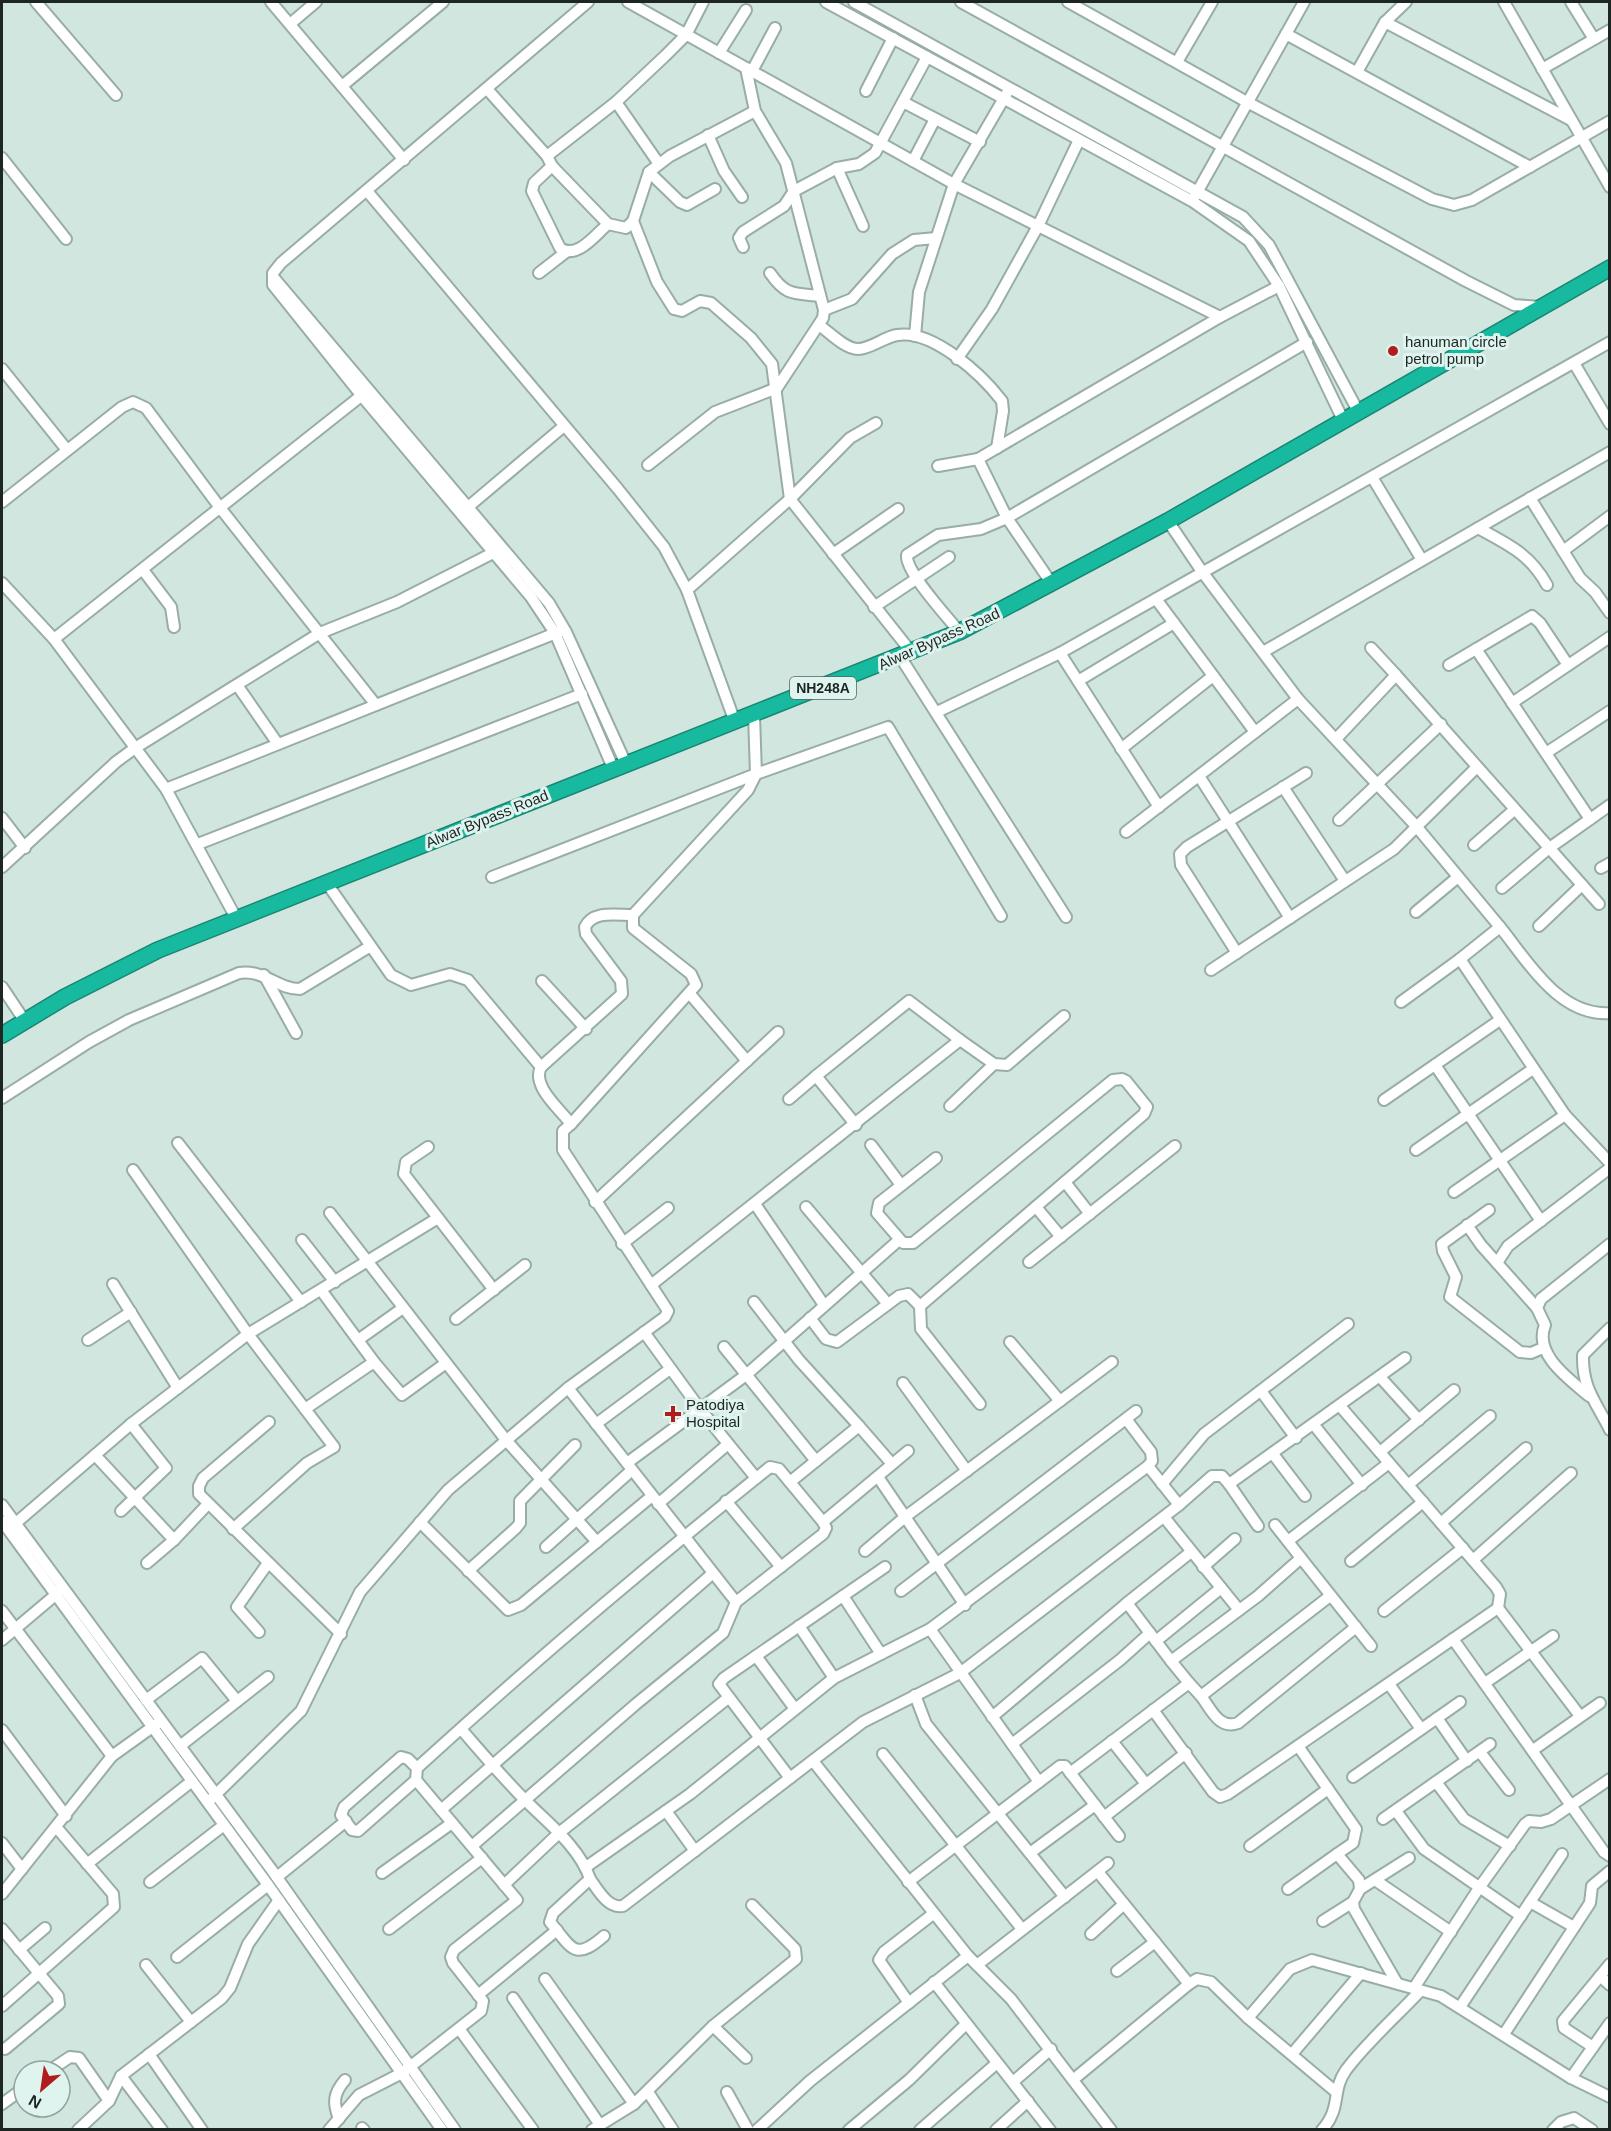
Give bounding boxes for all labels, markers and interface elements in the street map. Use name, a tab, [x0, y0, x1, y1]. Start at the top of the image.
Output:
place label: hanuman circle petrol pump	[1405, 333, 1507, 367]
marker: hanuman circle petrol pump	[1386, 344, 1400, 358]
street label: Alwar Bypass Road	[876, 604, 1002, 673]
road number: NH248A	[790, 677, 856, 699]
street label: Alwar Bypass Road	[423, 786, 551, 851]
place label: Patodiya Hospital	[686, 1396, 745, 1430]
marker: Patodiya Hospital	[664, 1405, 682, 1423]
north arrow	[12, 2059, 72, 2119]
text: N	[26, 2091, 44, 2112]

